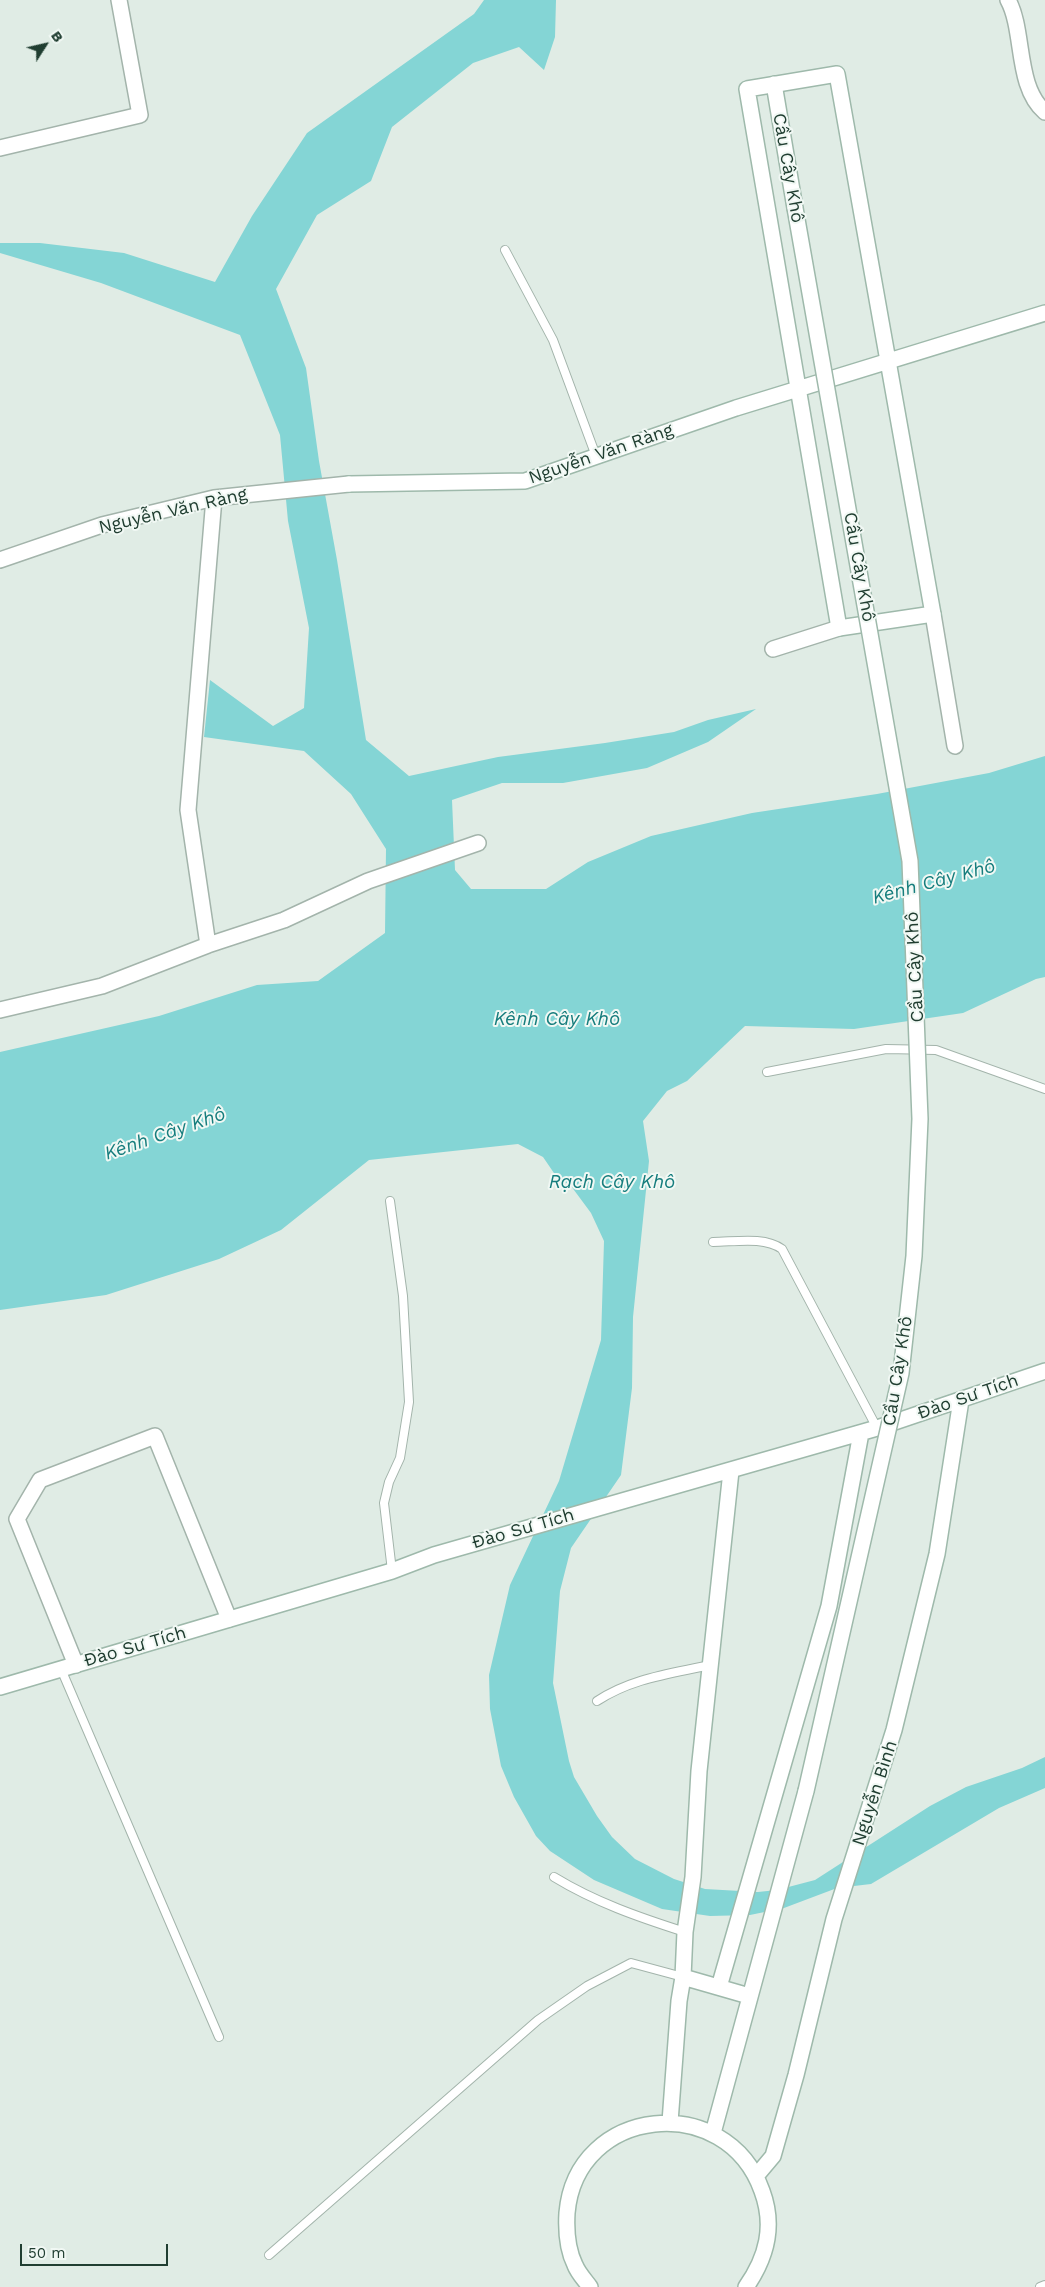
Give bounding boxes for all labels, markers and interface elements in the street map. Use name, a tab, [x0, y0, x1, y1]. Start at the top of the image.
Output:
north arrow	[20, 20, 70, 70]
text: B	[48, 28, 67, 45]
street label: Cầu Cây Khô	[768, 111, 808, 225]
street label: Nguyễn Văn Ràng	[526, 419, 676, 489]
street label: Nguyễn Văn Ràng	[97, 483, 249, 539]
street label: Cầu Cây Khô	[839, 510, 879, 624]
water label: Kênh Cây Khô	[870, 855, 998, 909]
street label: Cầu Cây Khô	[901, 911, 929, 1023]
water label: Kênh Cây Khô	[494, 1008, 620, 1030]
water label: Kênh Cây Khô	[102, 1103, 228, 1165]
water label: Rạch Cây Khô	[549, 1171, 675, 1193]
street label: Cầu Cây Khô	[879, 1315, 917, 1427]
street label: Đào Sư Tích	[915, 1370, 1021, 1424]
street label: Đào Sư Tích	[469, 1504, 577, 1554]
street label: Đào Sư Tích	[81, 1622, 189, 1672]
street label: Nguyễn Bình	[848, 1738, 902, 1848]
scale bar	[22, 2234, 170, 2266]
text: 50 m	[28, 2244, 65, 2262]

